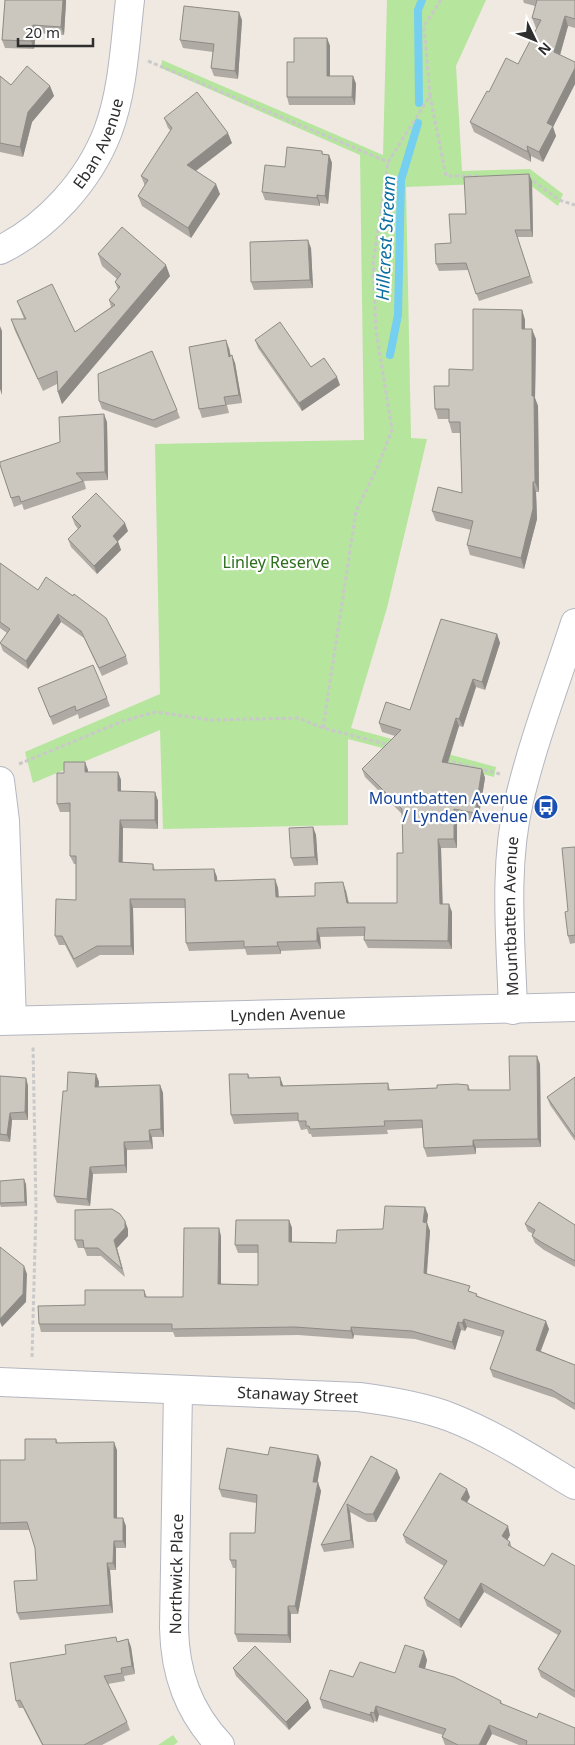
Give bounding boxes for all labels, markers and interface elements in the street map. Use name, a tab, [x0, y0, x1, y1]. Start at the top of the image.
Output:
scale bar	[18, 15, 92, 47]
north arrow	[510, 15, 560, 65]
text: 20 m	[25, 22, 60, 42]
text: N	[534, 39, 556, 60]
street label: Eban Avenue	[68, 96, 128, 193]
water label: Hillcrest Stream	[370, 175, 400, 301]
park label: Linley Reserve	[223, 551, 329, 573]
place label: Mountbatten Avenue / Lynden Avenue	[369, 787, 528, 827]
bus stop icon: Mountbatten Avenue / Lynden Avenue	[533, 794, 559, 820]
street label: Mountbatten Avenue	[498, 835, 524, 996]
street label: Lynden Avenue	[230, 1002, 346, 1026]
street label: Stanaway Street	[237, 1381, 359, 1408]
street label: Northwick Place	[164, 1513, 188, 1635]

